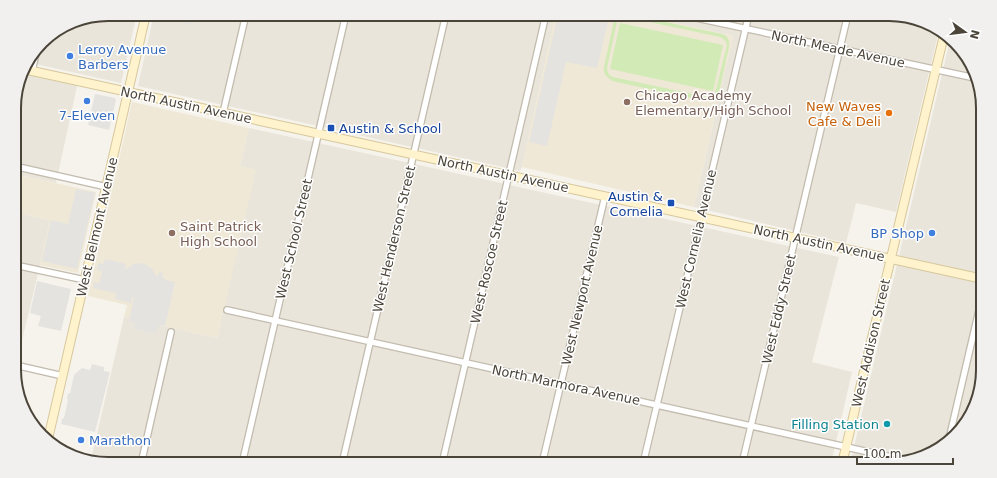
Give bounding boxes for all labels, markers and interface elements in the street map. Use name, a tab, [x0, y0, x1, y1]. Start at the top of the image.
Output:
north arrow	[945, 12, 985, 52]
street label: North Meade Avenue	[770, 27, 906, 71]
text: N	[967, 28, 982, 40]
place label: Leroy Avenue Barbers	[78, 42, 166, 72]
marker: Leroy Avenue Barbers	[65, 51, 75, 61]
street label: North Austin Avenue	[119, 84, 253, 126]
place label: Chicago Academy Elementary/High School	[635, 88, 791, 118]
marker: 7-Eleven	[82, 96, 92, 106]
marker: Chicago Academy Elementary/High School	[622, 97, 632, 107]
place label: New Waves Cafe & Deli	[806, 99, 881, 129]
place label: 7-Eleven	[59, 108, 115, 123]
marker: New Waves Cafe & Deli	[884, 108, 894, 118]
place label: Austin & School	[339, 121, 441, 136]
marker: Austin & School	[326, 123, 336, 133]
street label: North Austin Avenue	[436, 153, 570, 195]
street label: West Belmont Avenue	[74, 156, 120, 298]
street label: West Henderson Street	[370, 164, 418, 314]
street label: West Cornelia Avenue	[673, 168, 719, 310]
street label: West School Street	[273, 177, 315, 301]
place label: Austin & Cornelia	[608, 189, 663, 219]
marker: Austin & Cornelia	[666, 198, 676, 208]
street label: West Roscoe Street	[468, 199, 510, 325]
place label: Saint Patrick High School	[180, 219, 262, 249]
street label: North Austin Avenue	[752, 222, 886, 264]
street label: West Newport Avenue	[559, 223, 605, 367]
place label: BP Shop	[870, 226, 924, 241]
marker: Saint Patrick High School	[167, 228, 177, 238]
marker: BP Shop	[927, 228, 937, 238]
street label: West Eddy Street	[759, 253, 799, 365]
street label: West Addison Street	[849, 277, 893, 409]
street label: North Marmora Avenue	[491, 362, 641, 408]
place label: Filling Station	[791, 417, 879, 432]
marker: Filling Station	[882, 419, 892, 429]
place label: Marathon	[89, 433, 151, 448]
marker: Marathon	[76, 435, 86, 445]
scale bar	[857, 440, 953, 466]
text: 100 m	[863, 447, 901, 461]

